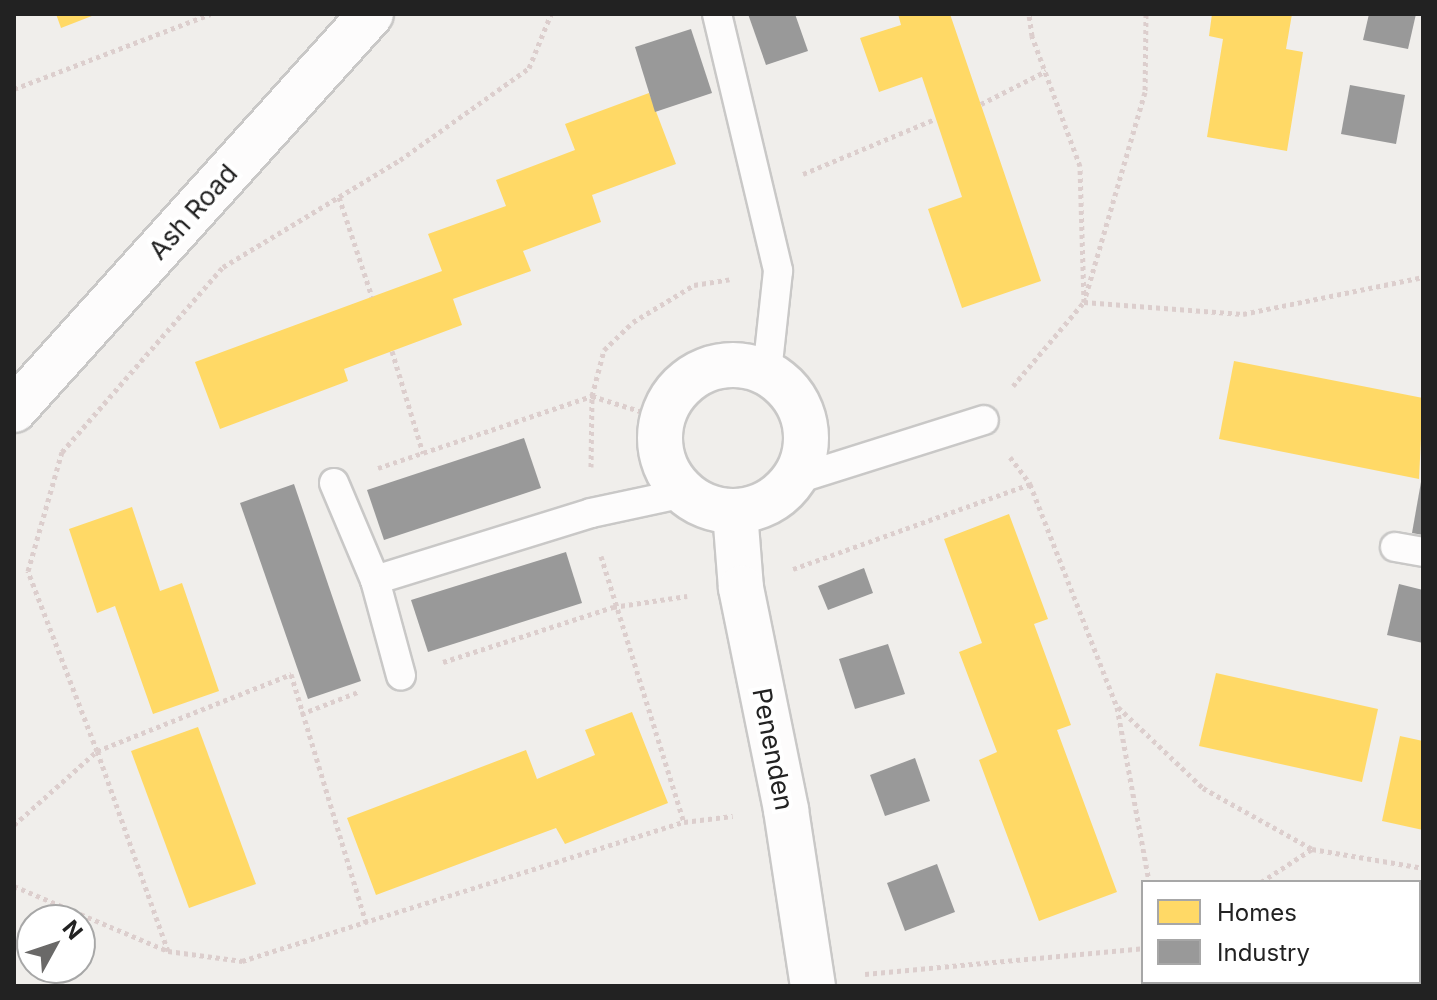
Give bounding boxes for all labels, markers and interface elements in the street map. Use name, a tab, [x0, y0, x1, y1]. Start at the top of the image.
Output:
street label: Ash Road	[142, 158, 244, 266]
street label: Penenden	[746, 685, 800, 813]
legend	[1141, 880, 1421, 984]
text: Homes	[1217, 898, 1297, 927]
north arrow	[16, 904, 96, 984]
text: N	[58, 915, 88, 945]
text: Industry	[1217, 938, 1310, 967]

